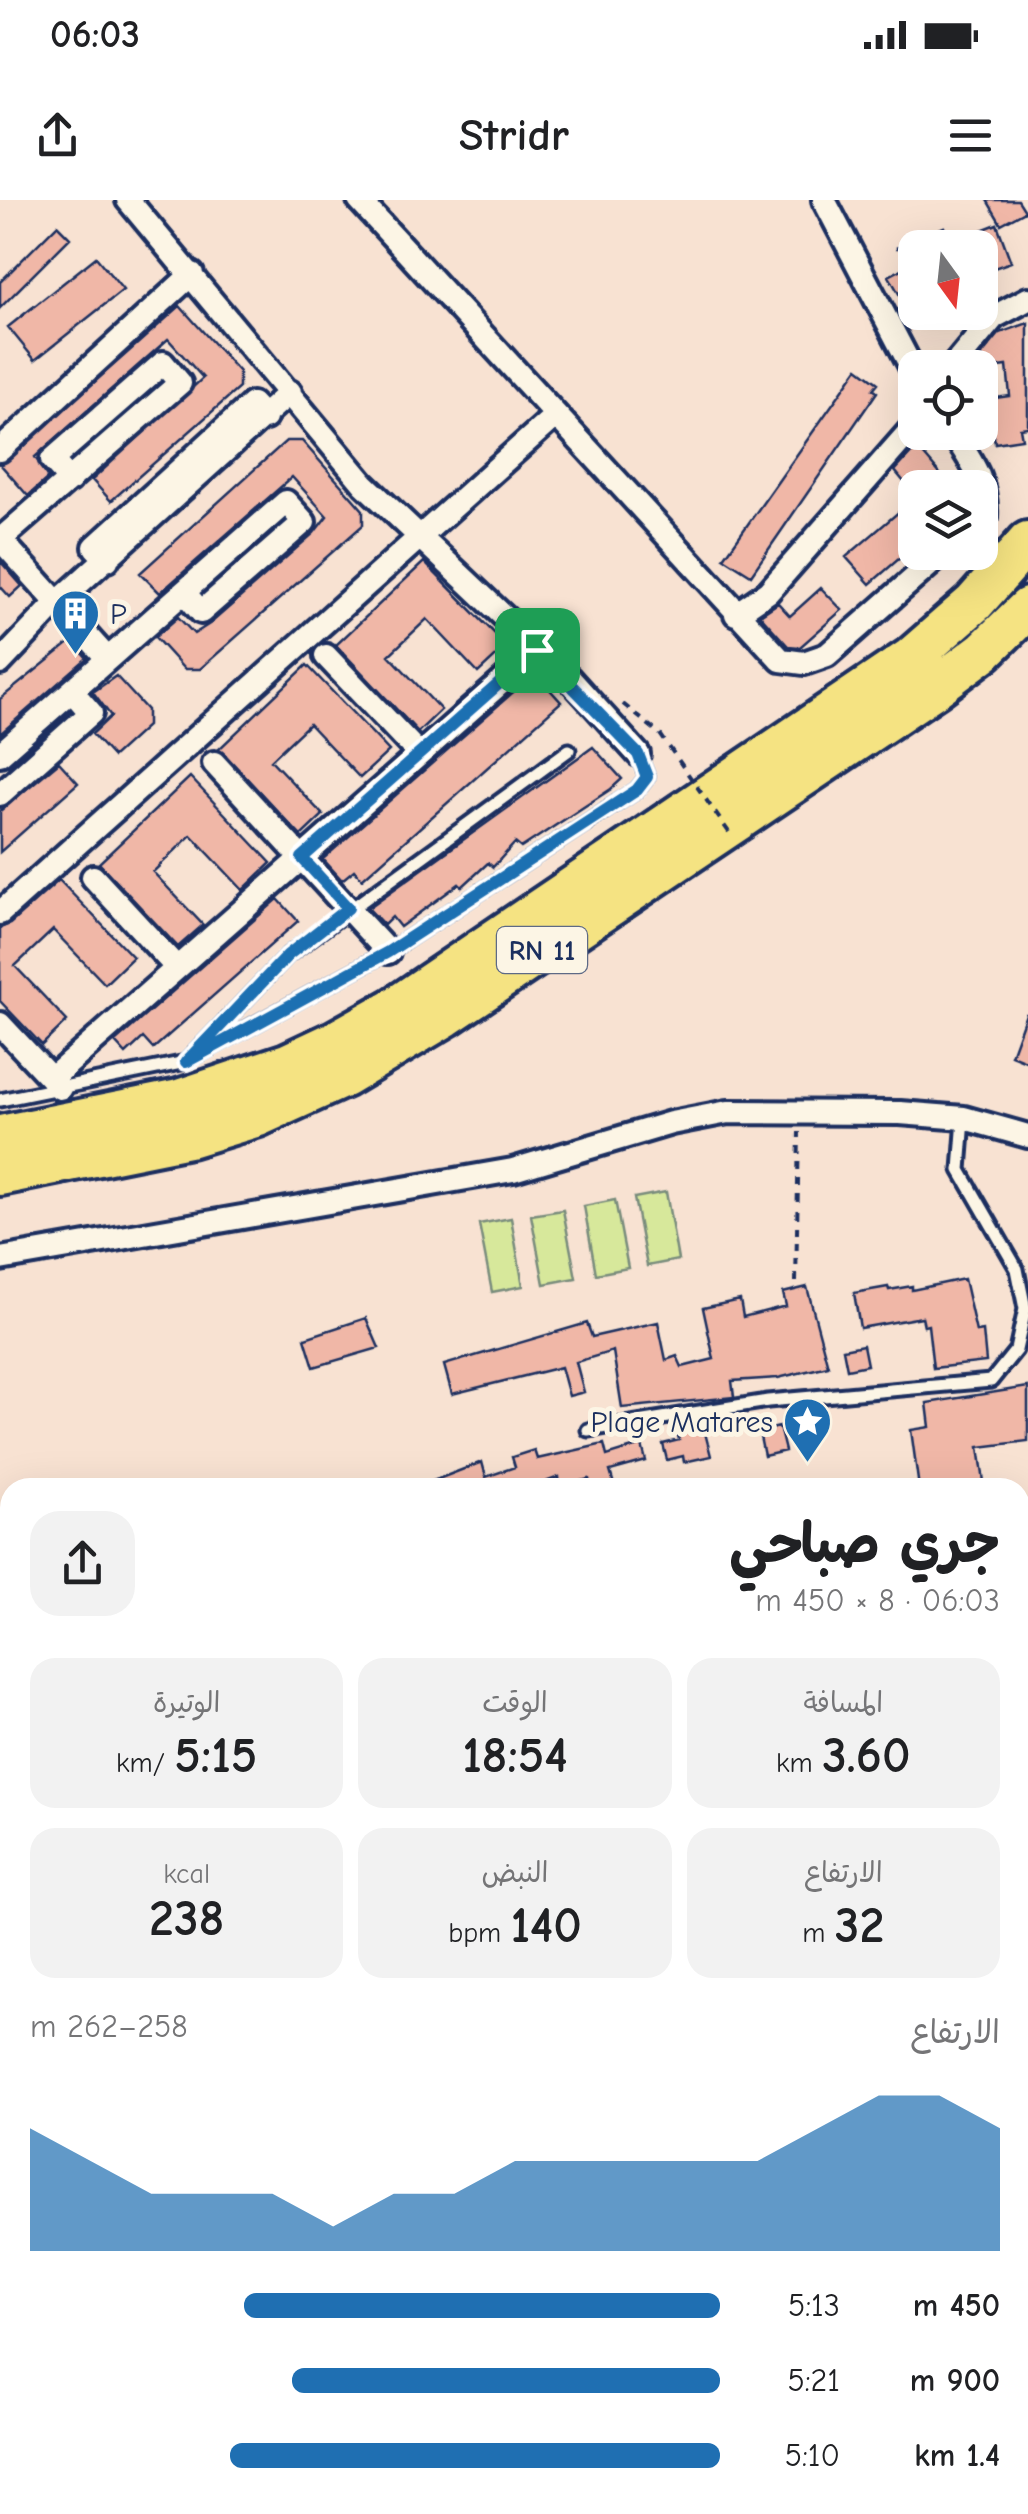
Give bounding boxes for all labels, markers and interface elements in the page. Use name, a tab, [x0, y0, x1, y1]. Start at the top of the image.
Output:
text: 06:03	[50, 13, 140, 57]
icon: share	[30, 108, 85, 163]
icon: menu	[943, 108, 998, 163]
text: Stridr	[459, 109, 569, 161]
north arrow	[898, 230, 998, 330]
map controls	[898, 230, 998, 570]
button: locate	[898, 350, 998, 450]
button: layers	[898, 470, 998, 570]
building icon: P	[49, 588, 101, 656]
place label: P	[110, 597, 127, 632]
pin	[495, 608, 580, 693]
icon: arrive	[510, 623, 565, 678]
road number: RN 11	[497, 927, 587, 973]
place icon: Plage Matares	[782, 1396, 834, 1464]
place label: Plage Matares	[591, 1405, 773, 1440]
button: share	[30, 1511, 135, 1616]
text: جري صباحي	[729, 1512, 1000, 1576]
text: 06:03 · 8 × 450 m	[755, 1582, 1000, 1619]
text: الوتيرة	[153, 1687, 220, 1719]
text: الوقت	[482, 1687, 548, 1719]
text: المسافة	[803, 1687, 883, 1719]
text: 5:15	[174, 1727, 257, 1785]
text: 18:54	[462, 1727, 568, 1785]
text: 3.60	[822, 1727, 911, 1785]
text: /km	[116, 1747, 174, 1779]
text: km	[776, 1747, 822, 1779]
text: النبض	[482, 1857, 548, 1889]
text: الارتفاع	[804, 1857, 883, 1889]
text: kcal	[163, 1858, 210, 1890]
text: 238	[149, 1890, 224, 1948]
text: 140	[511, 1897, 582, 1955]
text: 32	[835, 1897, 884, 1955]
text: bpm	[448, 1917, 511, 1949]
text: m	[802, 1917, 835, 1949]
text: 258–262 m	[30, 2008, 188, 2045]
text: الارتفاع	[910, 2014, 1000, 2051]
text: 5:13	[788, 2287, 840, 2324]
text: 450 m	[913, 2287, 1000, 2324]
text: 5:21	[787, 2362, 840, 2399]
text: 900 m	[910, 2362, 1000, 2399]
text: 5:10	[785, 2437, 840, 2474]
text: 1.4 km	[914, 2437, 1000, 2474]

